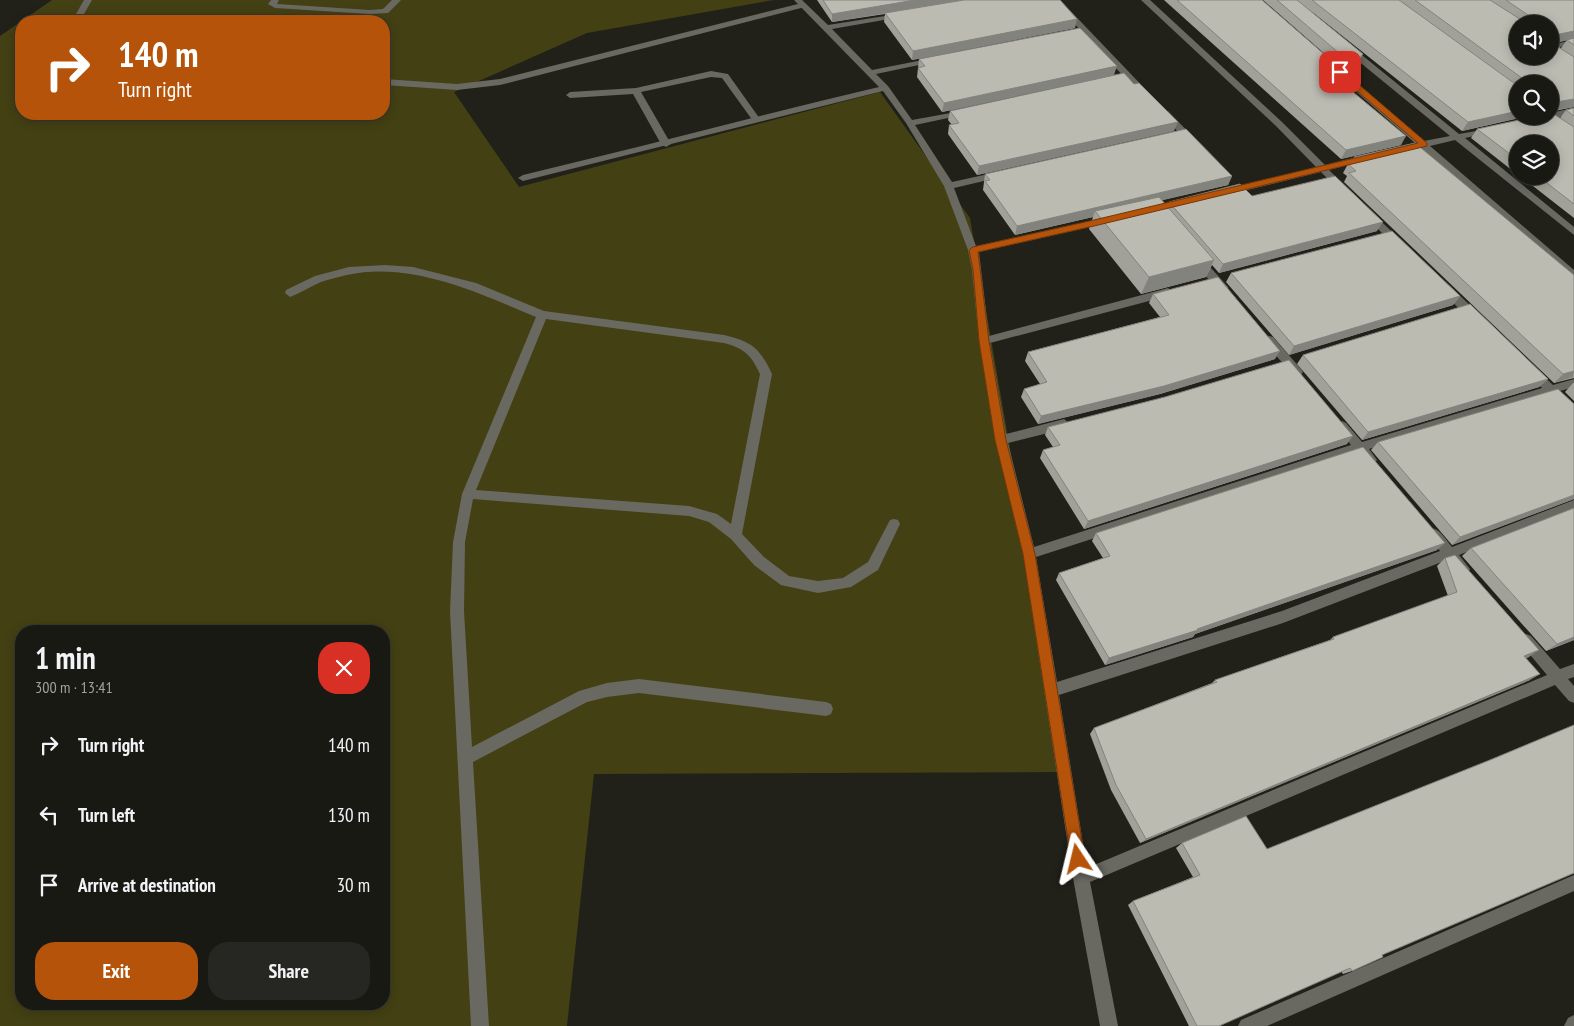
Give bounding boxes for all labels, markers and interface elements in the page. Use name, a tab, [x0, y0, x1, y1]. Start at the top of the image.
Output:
map controls	[1509, 15, 1559, 185]
button: sound	[1509, 15, 1559, 65]
text: 140 m	[118, 31, 199, 77]
icon: right	[35, 35, 100, 100]
pin	[1319, 51, 1361, 93]
icon: arrive	[1326, 58, 1354, 86]
text: Turn right	[118, 75, 192, 103]
button: search	[1509, 75, 1559, 125]
button: layers	[1509, 135, 1559, 185]
text: 1 min	[35, 638, 96, 677]
button: close	[318, 642, 370, 694]
text: 300 m · 13:41	[35, 677, 113, 697]
icon: right	[35, 731, 63, 759]
text: Turn right	[78, 733, 144, 757]
text: 140 m	[328, 733, 370, 757]
icon: left	[35, 801, 63, 829]
text: Turn left	[78, 803, 135, 827]
text: 130 m	[328, 803, 370, 827]
position arrow	[1051, 832, 1103, 884]
icon: arrive	[35, 871, 63, 899]
text: Arrive at destination	[78, 873, 216, 897]
text: 30 m	[337, 873, 370, 897]
button: Exit	[35, 942, 198, 1000]
button: Share	[208, 942, 370, 1000]

